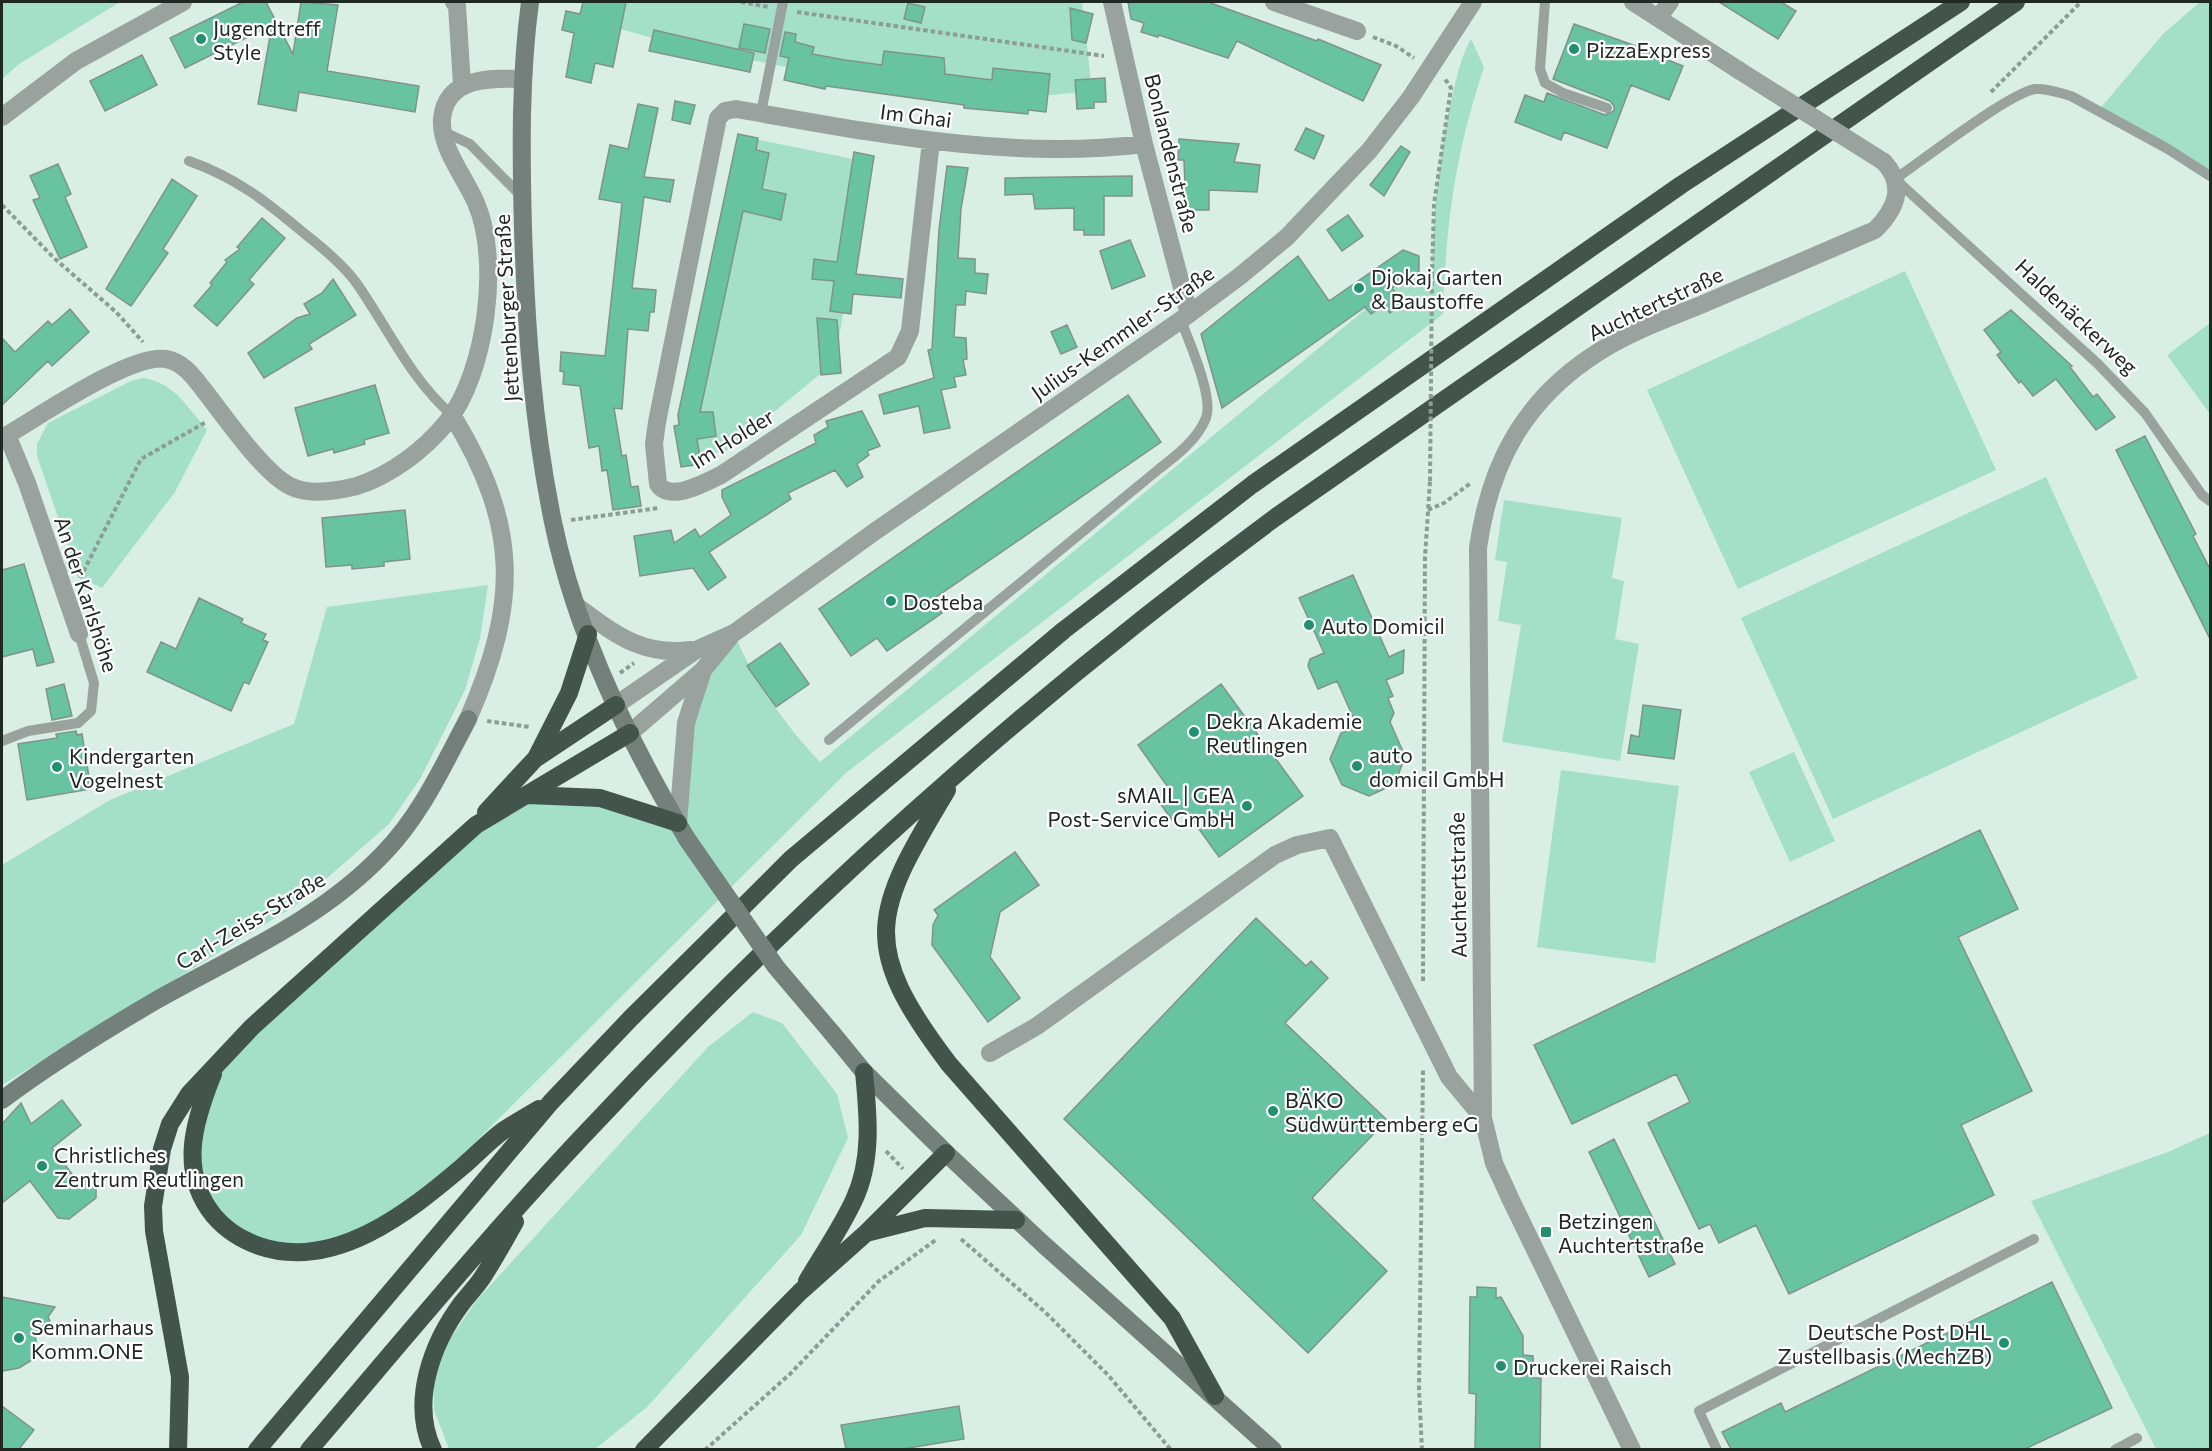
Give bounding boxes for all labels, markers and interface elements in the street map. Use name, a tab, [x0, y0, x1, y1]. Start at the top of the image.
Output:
place label: Jugendtreff Style	[213, 15, 322, 64]
marker: Jugendtreff Style	[194, 32, 208, 46]
place label: PizzaExpress	[1586, 37, 1711, 62]
marker: PizzaExpress	[1567, 42, 1581, 56]
street label: Bonlandenstraße	[1140, 71, 1204, 235]
street label: Im Ghai	[879, 98, 953, 132]
street label: Jettenburger Straße	[489, 213, 523, 403]
street label: Haldenäckerweg	[2011, 253, 2143, 379]
street label: Julius-Kemmler-Straße	[1026, 259, 1218, 405]
street label: Auchtertstraße	[1584, 261, 1726, 345]
place label: Djokaj Garten & Baustoffe	[1371, 264, 1502, 313]
marker: Djokaj Garten & Baustoffe	[1352, 281, 1366, 295]
street label: Im Holder	[686, 403, 778, 473]
street label: An der Karlshöhe	[50, 513, 124, 675]
place label: Dosteba	[903, 589, 983, 614]
marker: Dosteba	[884, 594, 898, 608]
place label: Auto Domicil	[1321, 613, 1445, 638]
marker: Auto Domicil	[1302, 618, 1316, 632]
place label: Dekra Akademie Reutlingen	[1206, 708, 1362, 757]
marker: Dekra Akademie Reutlingen	[1187, 725, 1201, 739]
place label: auto domicil GmbH	[1369, 742, 1504, 791]
place label: Kindergarten Vogelnest	[69, 743, 194, 792]
marker: auto domicil GmbH	[1350, 759, 1364, 773]
marker: Kindergarten Vogelnest	[50, 760, 64, 774]
place label: sMAIL | GEA Post-Service GmbH	[1048, 782, 1235, 831]
marker: sMAIL | GEA Post-Service GmbH	[1240, 799, 1254, 813]
street label: Auchtertstraße	[1443, 812, 1471, 958]
street label: Carl-Zeiss-Straße	[171, 866, 329, 974]
place label: BÄKO Südwürttemberg eG	[1285, 1087, 1478, 1136]
marker: BÄKO Südwürttemberg eG	[1266, 1104, 1280, 1118]
place label: Christliches Zentrum Reutlingen	[54, 1142, 244, 1191]
marker: Christliches Zentrum Reutlingen	[35, 1159, 49, 1173]
place label: Betzingen Auchtertstraße	[1558, 1208, 1704, 1257]
marker: Betzingen Auchtertstraße	[1539, 1225, 1553, 1239]
place label: Seminarhaus Komm.ONE	[31, 1314, 154, 1363]
place label: Deutsche Post DHL Zustellbasis (MechZB)	[1778, 1319, 1992, 1368]
marker: Seminarhaus Komm.ONE	[12, 1331, 26, 1345]
marker: Deutsche Post DHL Zustellbasis (MechZB)	[1997, 1336, 2011, 1350]
place label: Druckerei Raisch	[1513, 1354, 1672, 1379]
marker: Druckerei Raisch	[1494, 1359, 1508, 1373]

